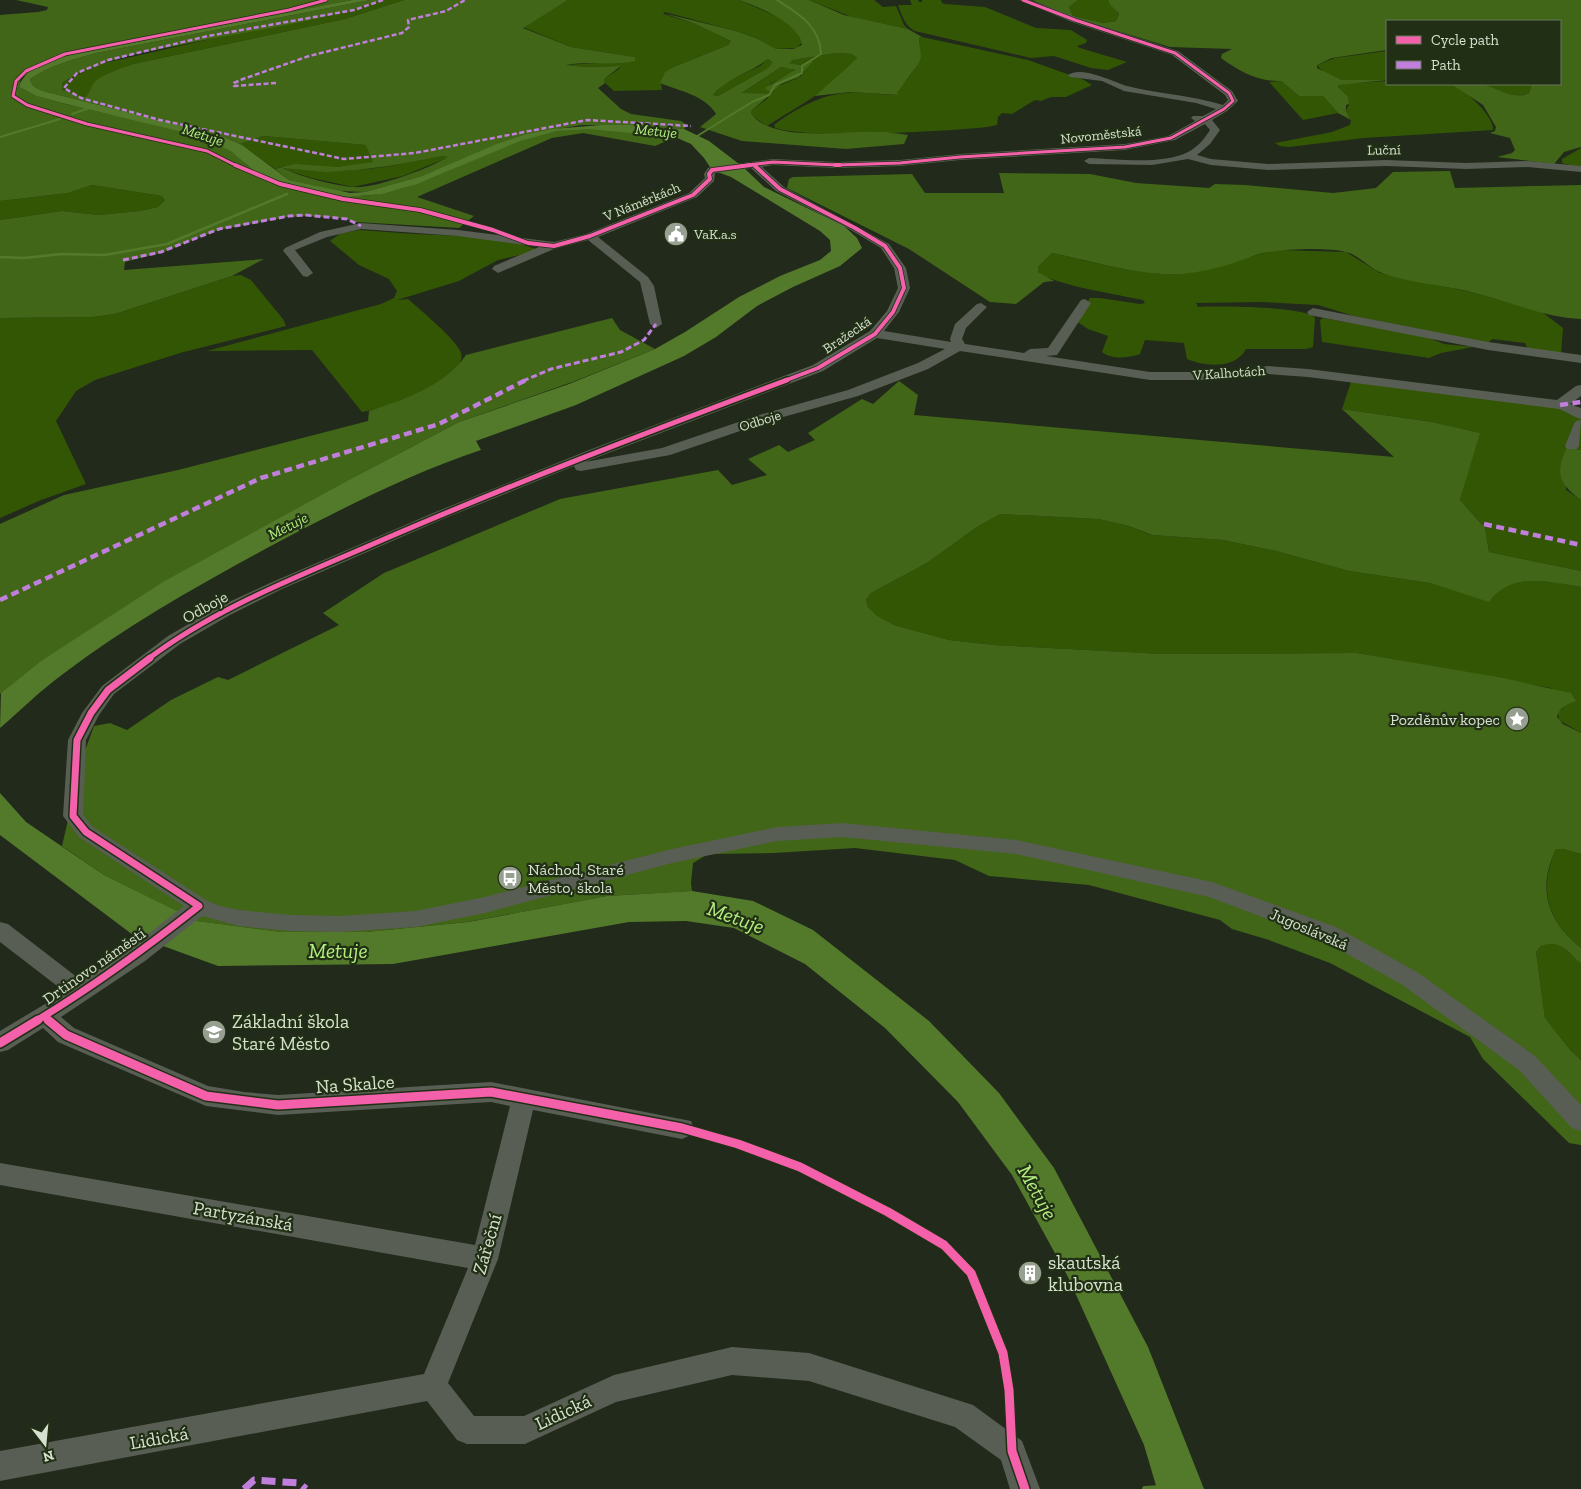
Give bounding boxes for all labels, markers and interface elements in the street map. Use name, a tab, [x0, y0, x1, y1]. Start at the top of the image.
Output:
legend	[1386, 20, 1561, 85]
text: Cycle path	[1431, 31, 1500, 49]
text: Path	[1431, 56, 1461, 74]
water label: Metuje	[180, 120, 226, 150]
water label: Metuje	[634, 120, 678, 142]
street label: Novoměstská	[1060, 122, 1143, 148]
street label: Luční	[1367, 141, 1401, 159]
street label: V Náměrkách	[600, 179, 683, 225]
public building icon: VaK.a.s	[663, 221, 689, 247]
place label: VaK.a.s	[693, 226, 737, 243]
street label: Bražecká	[820, 313, 875, 357]
street label: V Kalhotách	[1191, 362, 1266, 384]
street label: Odboje	[737, 407, 783, 435]
water label: Metuje	[265, 508, 311, 544]
street label: Odboje	[179, 587, 231, 627]
place icon: Pozděnův kopec	[1504, 706, 1530, 732]
place label: Pozděnův kopec	[1390, 710, 1500, 729]
place label: Náchod, Staré Město, škola	[528, 860, 624, 897]
bus stop icon: Náchod, Staré Město, škola	[497, 865, 523, 891]
water label: Metuje	[704, 895, 768, 939]
street label: Jugoslávská	[1267, 904, 1351, 954]
street label: Drtinovo náměstí	[39, 923, 149, 1008]
water label: Metuje	[308, 938, 368, 963]
place label: Základní škola Staré Město	[232, 1010, 349, 1055]
school or university icon: Základní škola Staré Město	[201, 1019, 227, 1045]
street label: Na Skalce	[315, 1070, 395, 1098]
water label: Metuje	[1013, 1160, 1063, 1224]
street label: Partyzánská	[191, 1196, 295, 1236]
street label: Zářeční	[467, 1211, 507, 1277]
place label: skautská klubovna	[1048, 1251, 1123, 1296]
building icon: skautská klubovna	[1017, 1260, 1043, 1286]
street label: Lidická	[531, 1389, 595, 1435]
north arrow	[20, 1419, 70, 1469]
street label: Lidická	[128, 1422, 190, 1454]
text: N	[41, 1446, 56, 1466]

